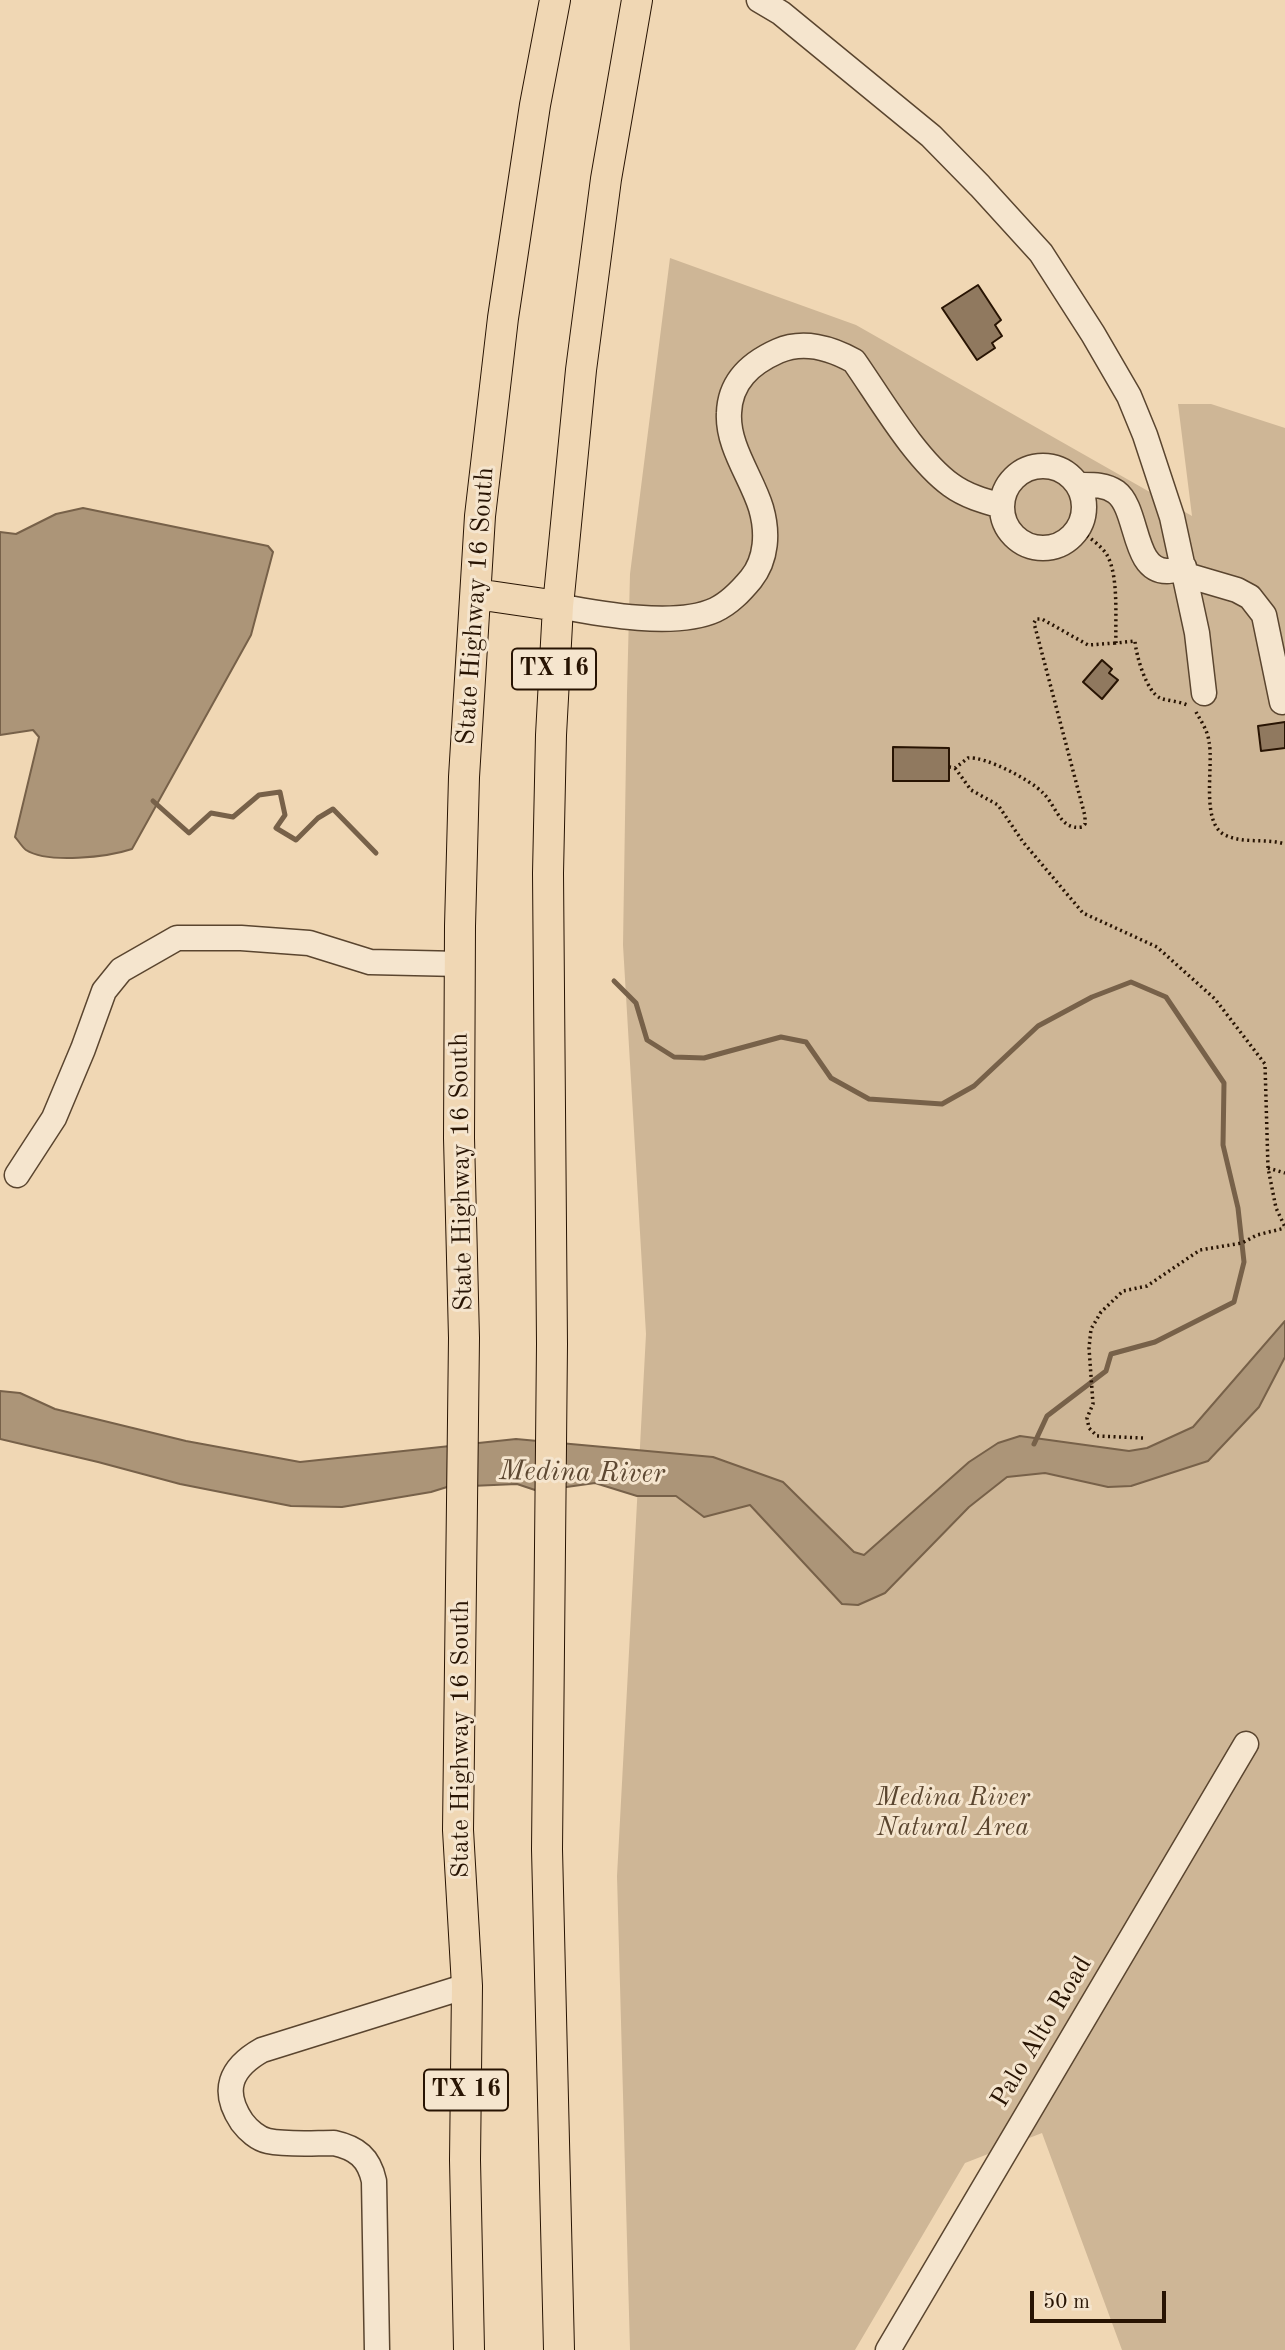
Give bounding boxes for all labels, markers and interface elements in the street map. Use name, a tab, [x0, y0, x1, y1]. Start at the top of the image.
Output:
street label: State Highway 16 South	[451, 466, 501, 746]
road number: TX 16	[512, 648, 596, 690]
street label: State Highway 16 South	[444, 1032, 480, 1312]
water label: Medina River	[499, 1455, 665, 1491]
street label: State Highway 16 South	[445, 1600, 477, 1878]
park label: Medina River Natural Area	[876, 1782, 1030, 1843]
street label: Palo Alto Road	[985, 1951, 1099, 2113]
road number: TX 16	[424, 2070, 508, 2110]
scale bar	[1033, 2276, 1170, 2320]
text: 50 m	[1043, 2292, 1090, 2313]

